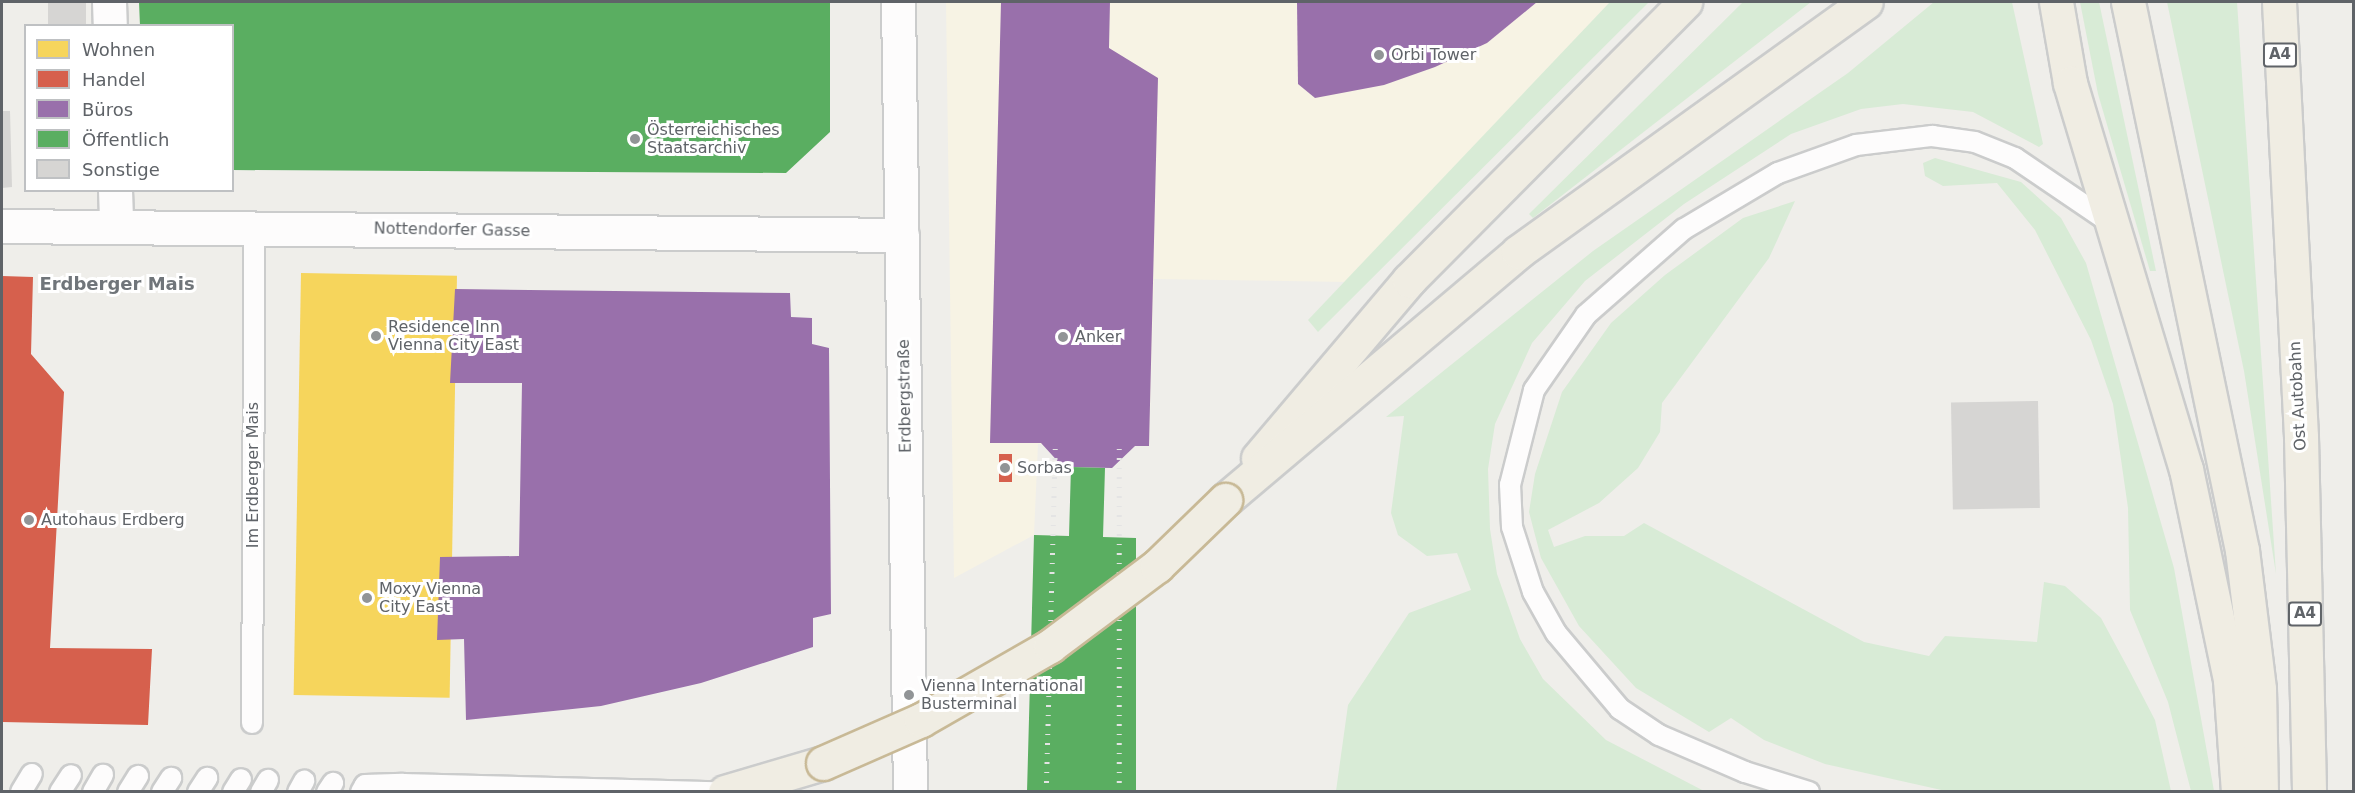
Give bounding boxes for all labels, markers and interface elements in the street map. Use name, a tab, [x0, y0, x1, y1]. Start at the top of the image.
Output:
legend	[24, 24, 234, 192]
text: Wohnen	[82, 39, 155, 60]
road number: A4	[2262, 43, 2298, 67]
place label: Orbi Tower	[1391, 45, 1476, 65]
marker: Orbi Tower	[1372, 48, 1386, 62]
text: Handel	[82, 69, 145, 90]
text: Büros	[82, 99, 133, 120]
place label: Österreichisches Staatsarchiv	[647, 120, 780, 158]
text: Öffentlich	[82, 129, 169, 150]
marker: Österreichisches Staatsarchiv	[628, 132, 642, 146]
text: Sonstige	[82, 159, 160, 180]
street label: Nottendorfer Gasse	[374, 219, 530, 241]
district label: Erdberger Mais	[39, 273, 195, 295]
place label: Residence Inn Vienna City East	[388, 317, 519, 355]
place label: Anker	[1075, 327, 1121, 347]
marker: Residence Inn Vienna City East	[369, 329, 383, 343]
marker: Anker	[1056, 330, 1070, 344]
street label: Erdbergstraße	[894, 339, 916, 453]
street label: Ost Autobahn	[2286, 341, 2310, 451]
street label: Im Erdberger Mais	[243, 402, 263, 548]
place label: Sorbas	[1017, 458, 1072, 478]
marker: Sorbas	[998, 461, 1012, 475]
place label: Autohaus Erdberg	[41, 510, 185, 530]
marker: Autohaus Erdberg	[22, 513, 36, 527]
place label: Moxy Vienna City East	[379, 579, 481, 617]
marker: Moxy Vienna City East	[360, 591, 374, 605]
road number: A4	[2287, 602, 2323, 626]
place label: Vienna International Busterminal	[921, 676, 1083, 714]
marker: Vienna International Busterminal	[902, 688, 916, 702]

